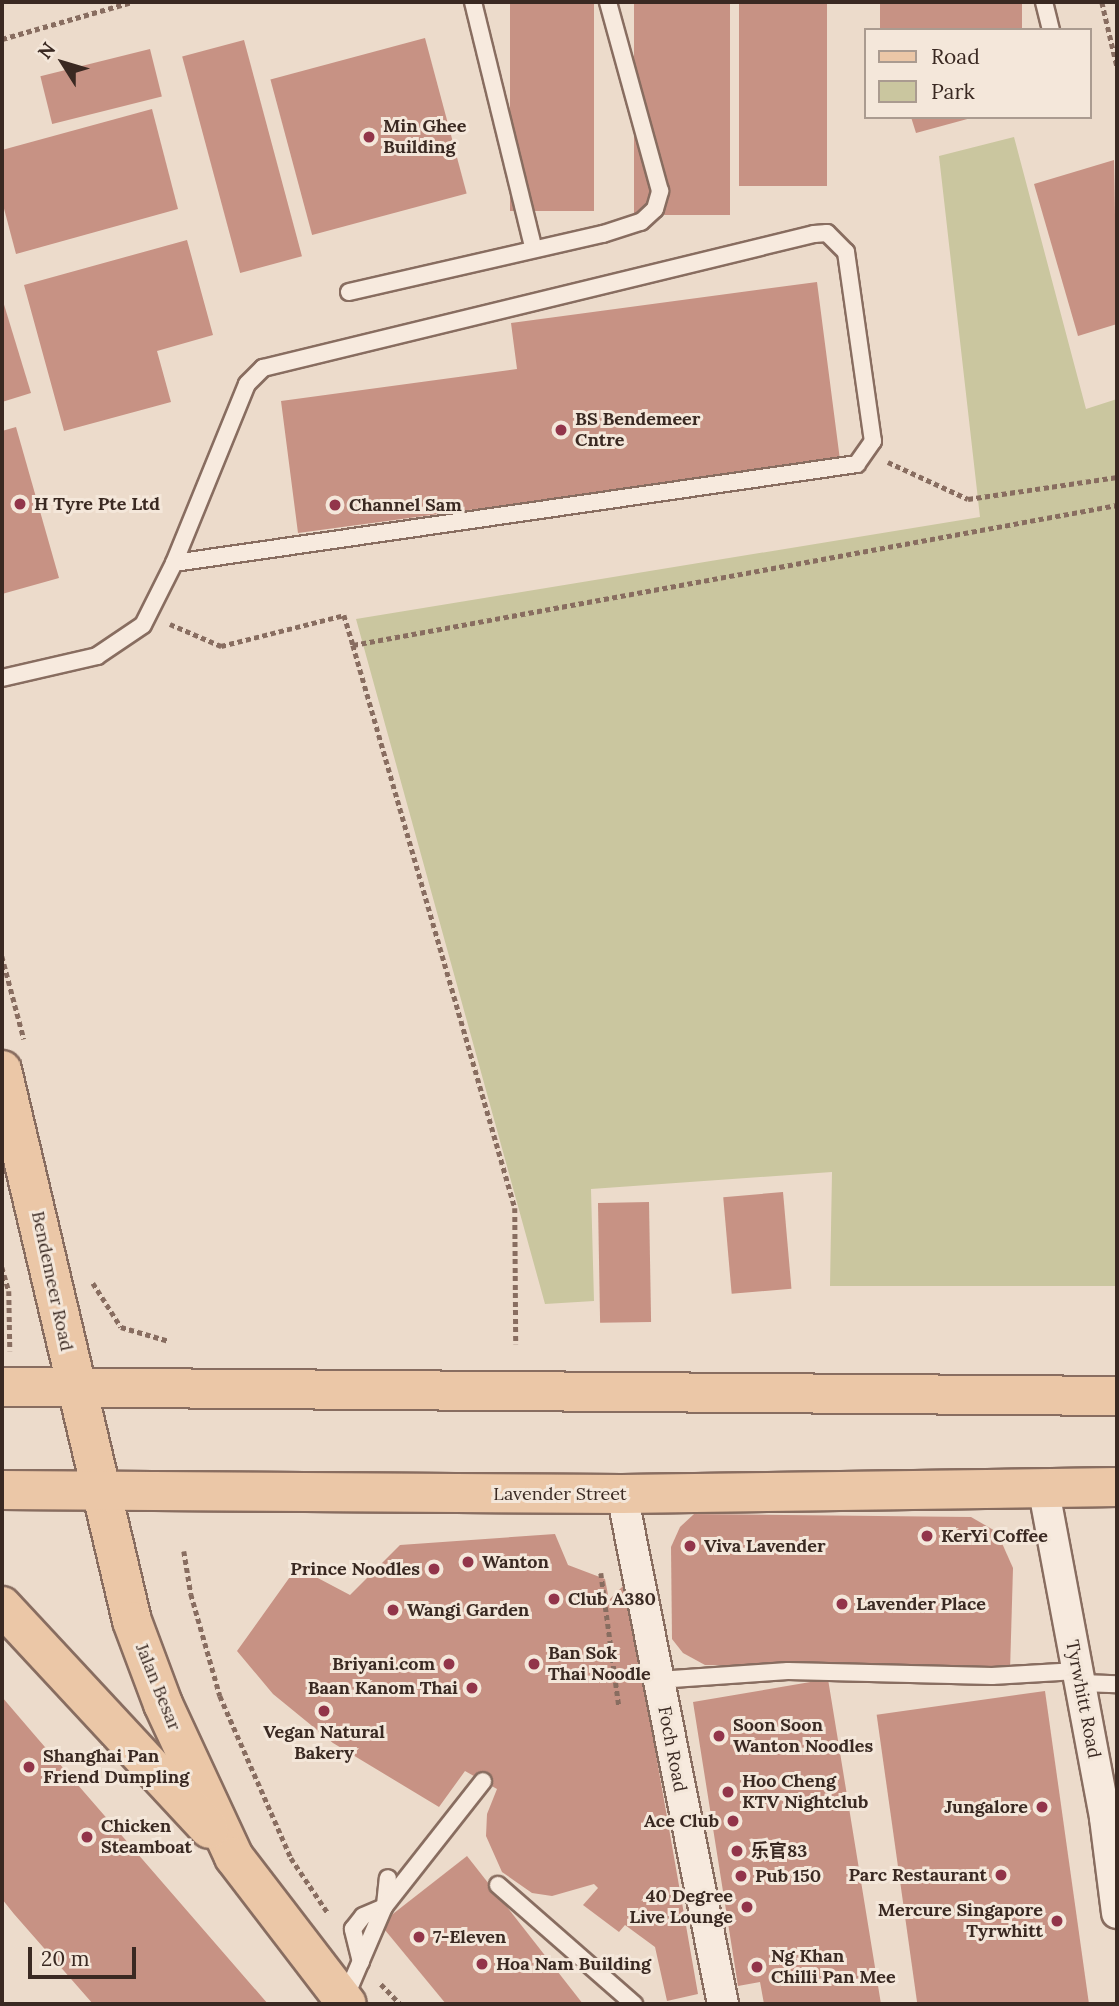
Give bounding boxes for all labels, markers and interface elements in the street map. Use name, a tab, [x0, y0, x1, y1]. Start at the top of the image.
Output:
north arrow	[28, 28, 98, 98]
legend	[864, 28, 1091, 119]
text: N	[32, 37, 60, 63]
text: Road	[931, 43, 980, 70]
text: Park	[931, 78, 975, 105]
place label: Min Ghee Building	[383, 116, 466, 158]
marker: Min Ghee Building	[361, 129, 377, 145]
place label: BS Bendemeer Cntre	[575, 409, 700, 452]
marker: BS Bendemeer Cntre	[553, 422, 569, 438]
place label: H Tyre Pte Ltd	[34, 493, 160, 515]
place label: Channel Sam	[349, 494, 462, 516]
marker: H Tyre Pte Ltd	[12, 496, 28, 512]
marker: Channel Sam	[327, 497, 343, 513]
street label: Bendemeer Road	[27, 1209, 77, 1353]
street label: Lavender Street	[493, 1483, 627, 1505]
place label: KerYi Coffee	[941, 1525, 1048, 1547]
marker: KerYi Coffee	[919, 1528, 935, 1544]
place label: Viva Lavender	[704, 1535, 826, 1557]
marker: Viva Lavender	[682, 1538, 698, 1554]
place label: Wanton	[482, 1551, 549, 1573]
marker: Wanton	[460, 1554, 476, 1570]
place label: Prince Noodles	[290, 1558, 420, 1580]
marker: Prince Noodles	[426, 1561, 442, 1577]
place label: Club A380	[568, 1588, 656, 1610]
marker: Club A380	[546, 1591, 562, 1607]
place label: Lavender Place	[856, 1593, 986, 1615]
marker: Lavender Place	[834, 1596, 850, 1612]
place label: Wangi Garden	[407, 1599, 529, 1621]
marker: Wangi Garden	[385, 1602, 401, 1618]
street label: Tyrwhitt Road	[1061, 1638, 1105, 1760]
street label: Jalan Besar	[131, 1640, 185, 1734]
place label: Ban Sok Thai Noodle	[548, 1643, 651, 1686]
place label: Briyani.com	[332, 1653, 435, 1675]
marker: Briyani.com	[441, 1656, 457, 1672]
marker: Ban Sok Thai Noodle	[526, 1656, 542, 1672]
place label: Baan Kanom Thai	[308, 1677, 458, 1699]
marker: Baan Kanom Thai	[464, 1680, 480, 1696]
marker: Vegan Natural Bakery	[316, 1703, 332, 1719]
street label: Foch Road	[653, 1704, 691, 1794]
place label: Soon Soon Wanton Noodles	[733, 1715, 873, 1758]
place label: Vegan Natural Bakery	[263, 1722, 385, 1764]
marker: Soon Soon Wanton Noodles	[711, 1728, 727, 1744]
place label: Shanghai Pan Friend Dumpling	[43, 1746, 189, 1788]
marker: Shanghai Pan Friend Dumpling	[21, 1759, 37, 1775]
place label: Hoo Cheng KTV Nightclub	[742, 1771, 868, 1814]
marker: Hoo Cheng KTV Nightclub	[720, 1784, 736, 1800]
place label: Jungalore	[944, 1796, 1028, 1818]
marker: Jungalore	[1034, 1799, 1050, 1815]
place label: Ace Club	[644, 1810, 719, 1832]
marker: Ace Club	[725, 1813, 741, 1829]
place label: Chicken Steamboat	[101, 1816, 192, 1858]
marker: Chicken Steamboat	[79, 1829, 95, 1845]
place label: 乐官83	[751, 1840, 807, 1862]
marker: 乐官83	[729, 1843, 745, 1859]
place label: Parc Restaurant	[848, 1864, 987, 1886]
place label: Pub 150	[755, 1865, 821, 1887]
marker: Parc Restaurant	[993, 1867, 1009, 1883]
marker: Pub 150	[733, 1868, 749, 1884]
place label: 40 Degree Live Lounge	[629, 1886, 733, 1928]
marker: 40 Degree Live Lounge	[739, 1899, 755, 1915]
place label: Mercure Singapore Tyrwhitt	[878, 1900, 1043, 1942]
marker: Mercure Singapore Tyrwhitt	[1049, 1913, 1065, 1929]
place label: 7-Eleven	[433, 1926, 506, 1948]
marker: 7-Eleven	[411, 1929, 427, 1945]
scale bar	[32, 1932, 140, 1976]
text: 20 m	[41, 1945, 90, 1972]
place label: Ng Khan Chilli Pan Mee	[771, 1946, 896, 1988]
place label: Hoa Nam Building	[496, 1953, 651, 1975]
marker: Hoa Nam Building	[474, 1956, 490, 1972]
marker: Ng Khan Chilli Pan Mee	[749, 1959, 765, 1975]

